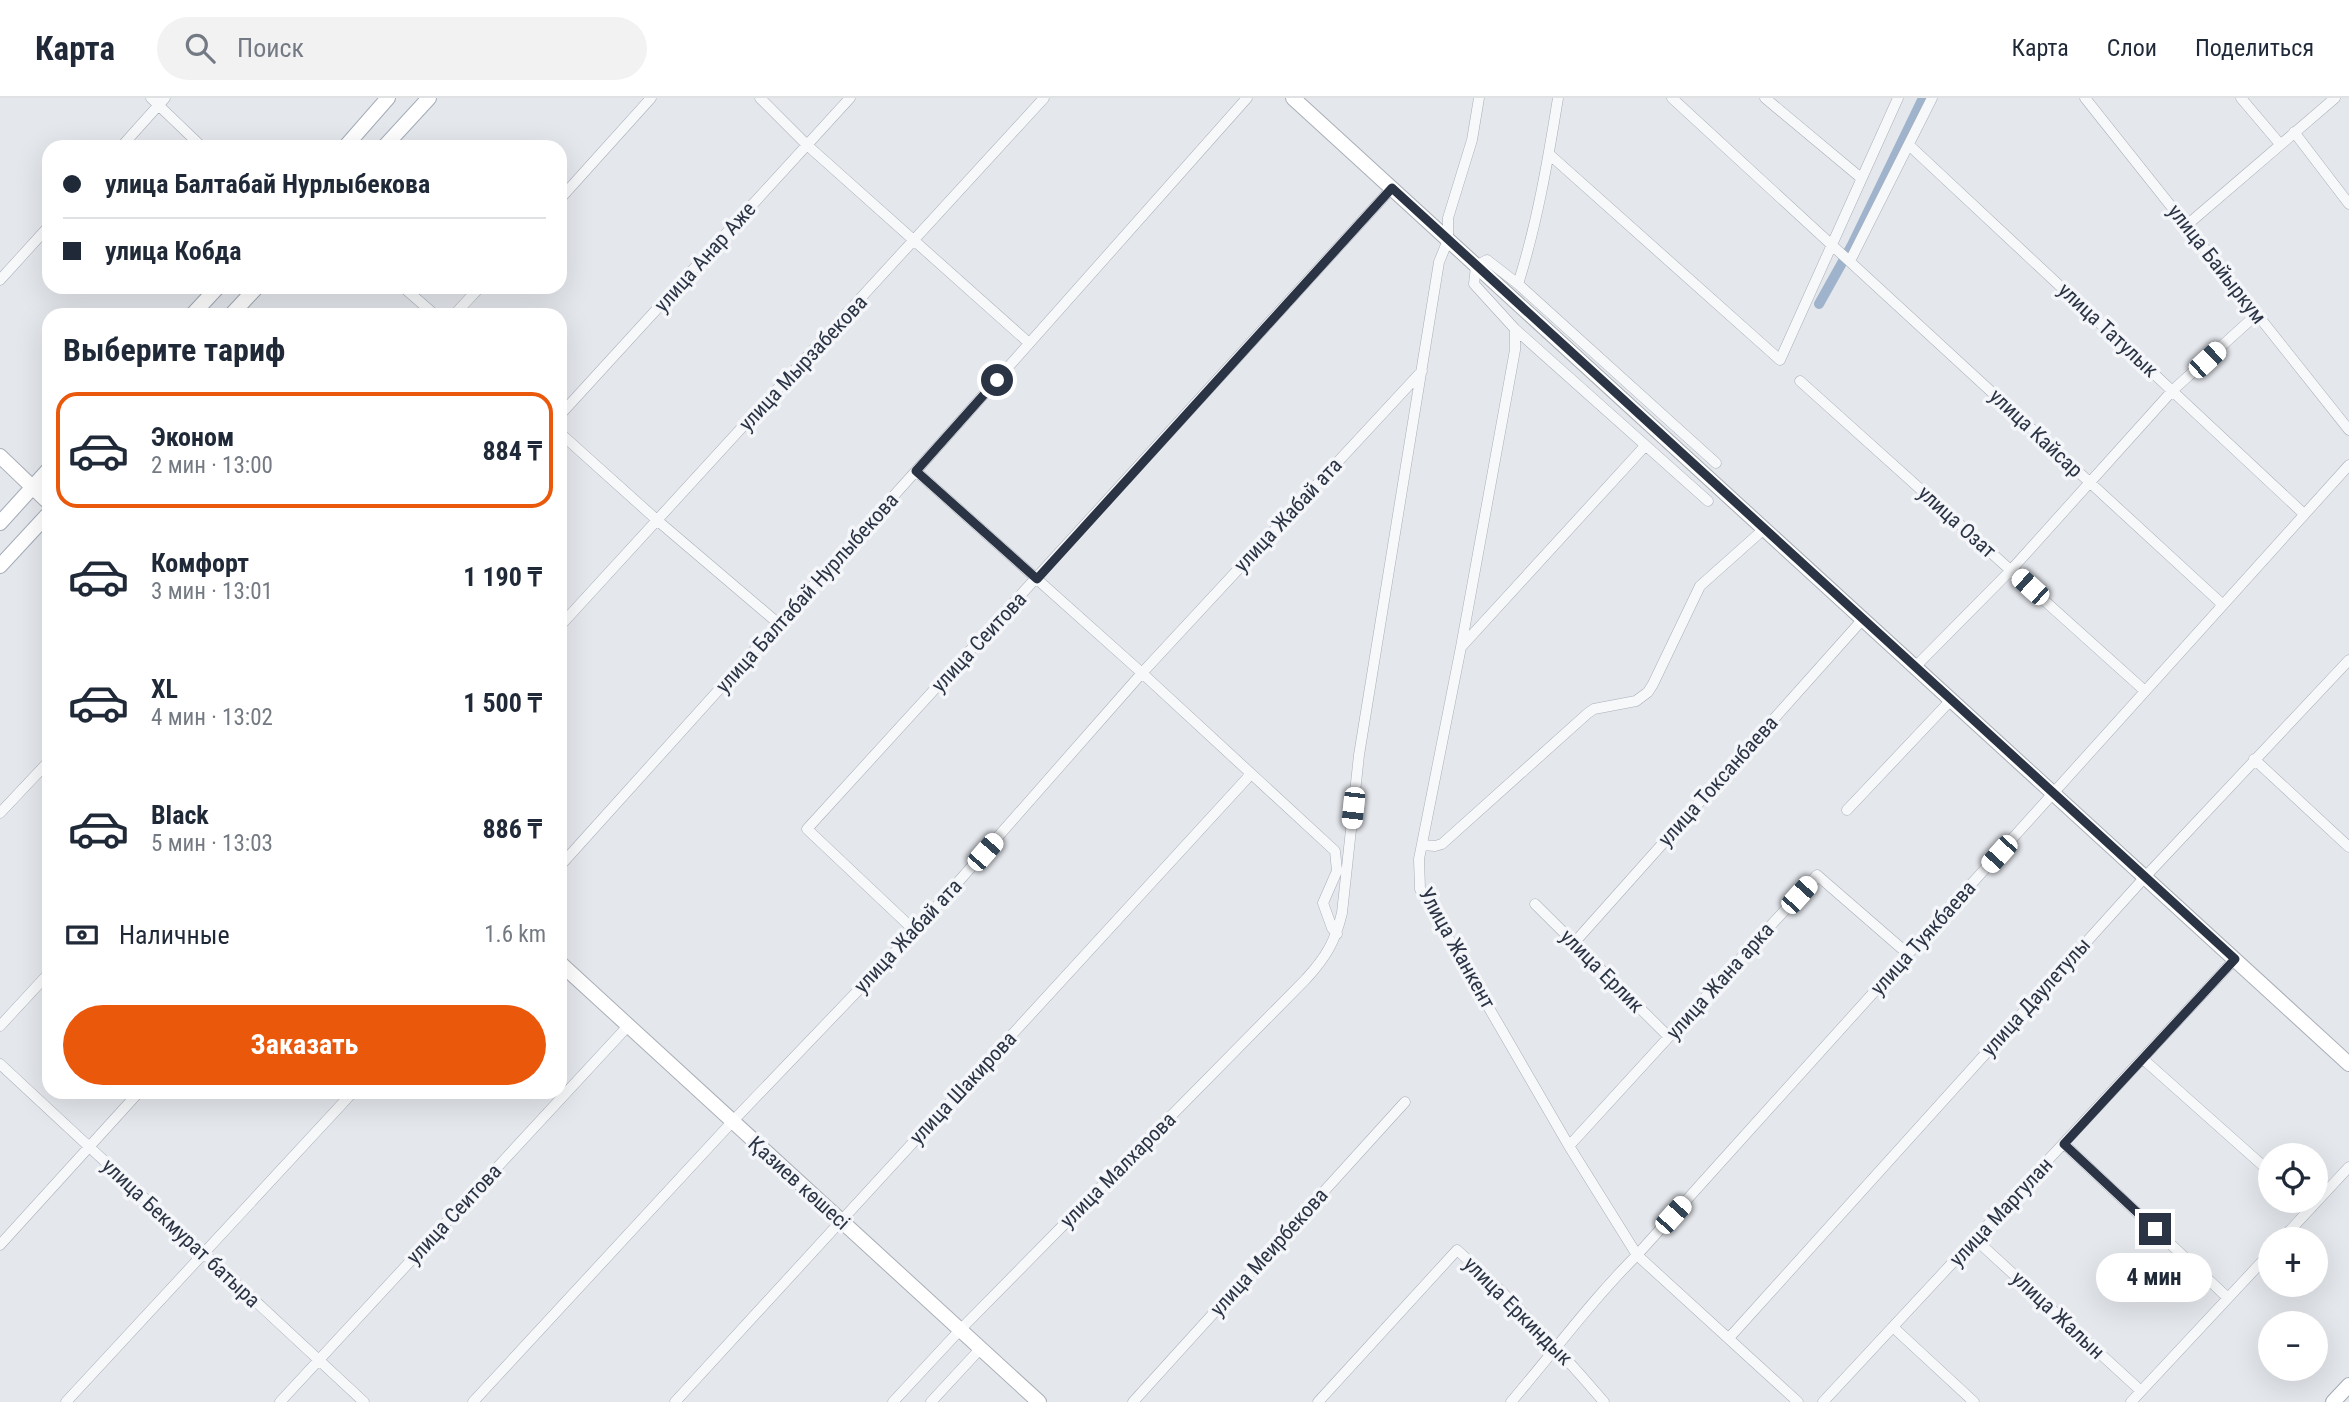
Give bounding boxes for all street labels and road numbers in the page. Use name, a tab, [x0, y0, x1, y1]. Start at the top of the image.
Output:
street label: улица Анар Аже	[649, 197, 761, 317]
street label: улица Байыркум	[2163, 199, 2271, 329]
street label: улица Татулык	[2053, 278, 2163, 382]
street label: улица Мырзабекова	[734, 290, 872, 436]
street label: улица Кайсар	[1985, 384, 2087, 482]
street label: улица Жабай ата	[1229, 453, 1347, 577]
street label: улица Озат	[1913, 481, 2001, 563]
street label: улица Балтабай Нурлыбекова	[711, 488, 903, 698]
street label: улица Сеитова	[927, 587, 1031, 697]
street label: улица Токсанбаева	[1653, 711, 1783, 851]
street label: улица Жабай ата	[849, 874, 967, 998]
street label: улица Туякбаева	[1866, 876, 1980, 1000]
street label: Улица Жанкент	[1414, 883, 1500, 1013]
street label: улица Жана арка	[1661, 918, 1779, 1044]
street label: улица Ерлик	[1555, 924, 1649, 1018]
street label: улица Даулетулы	[1977, 933, 2095, 1061]
street label: улица Шакирова	[905, 1027, 1021, 1149]
street label: улица Малхарова	[1055, 1107, 1181, 1233]
street label: Қазиев көшесі	[743, 1131, 855, 1235]
street label: улица Маргулан	[1945, 1153, 2057, 1271]
street label: улица Бекмурат батыра	[97, 1154, 265, 1312]
street label: улица Сеитова	[402, 1159, 506, 1269]
street label: улица Меирбекова	[1205, 1183, 1333, 1321]
street label: улица Еркиндык	[1459, 1252, 1577, 1370]
street label: улица Жалын	[2007, 1266, 2109, 1364]

